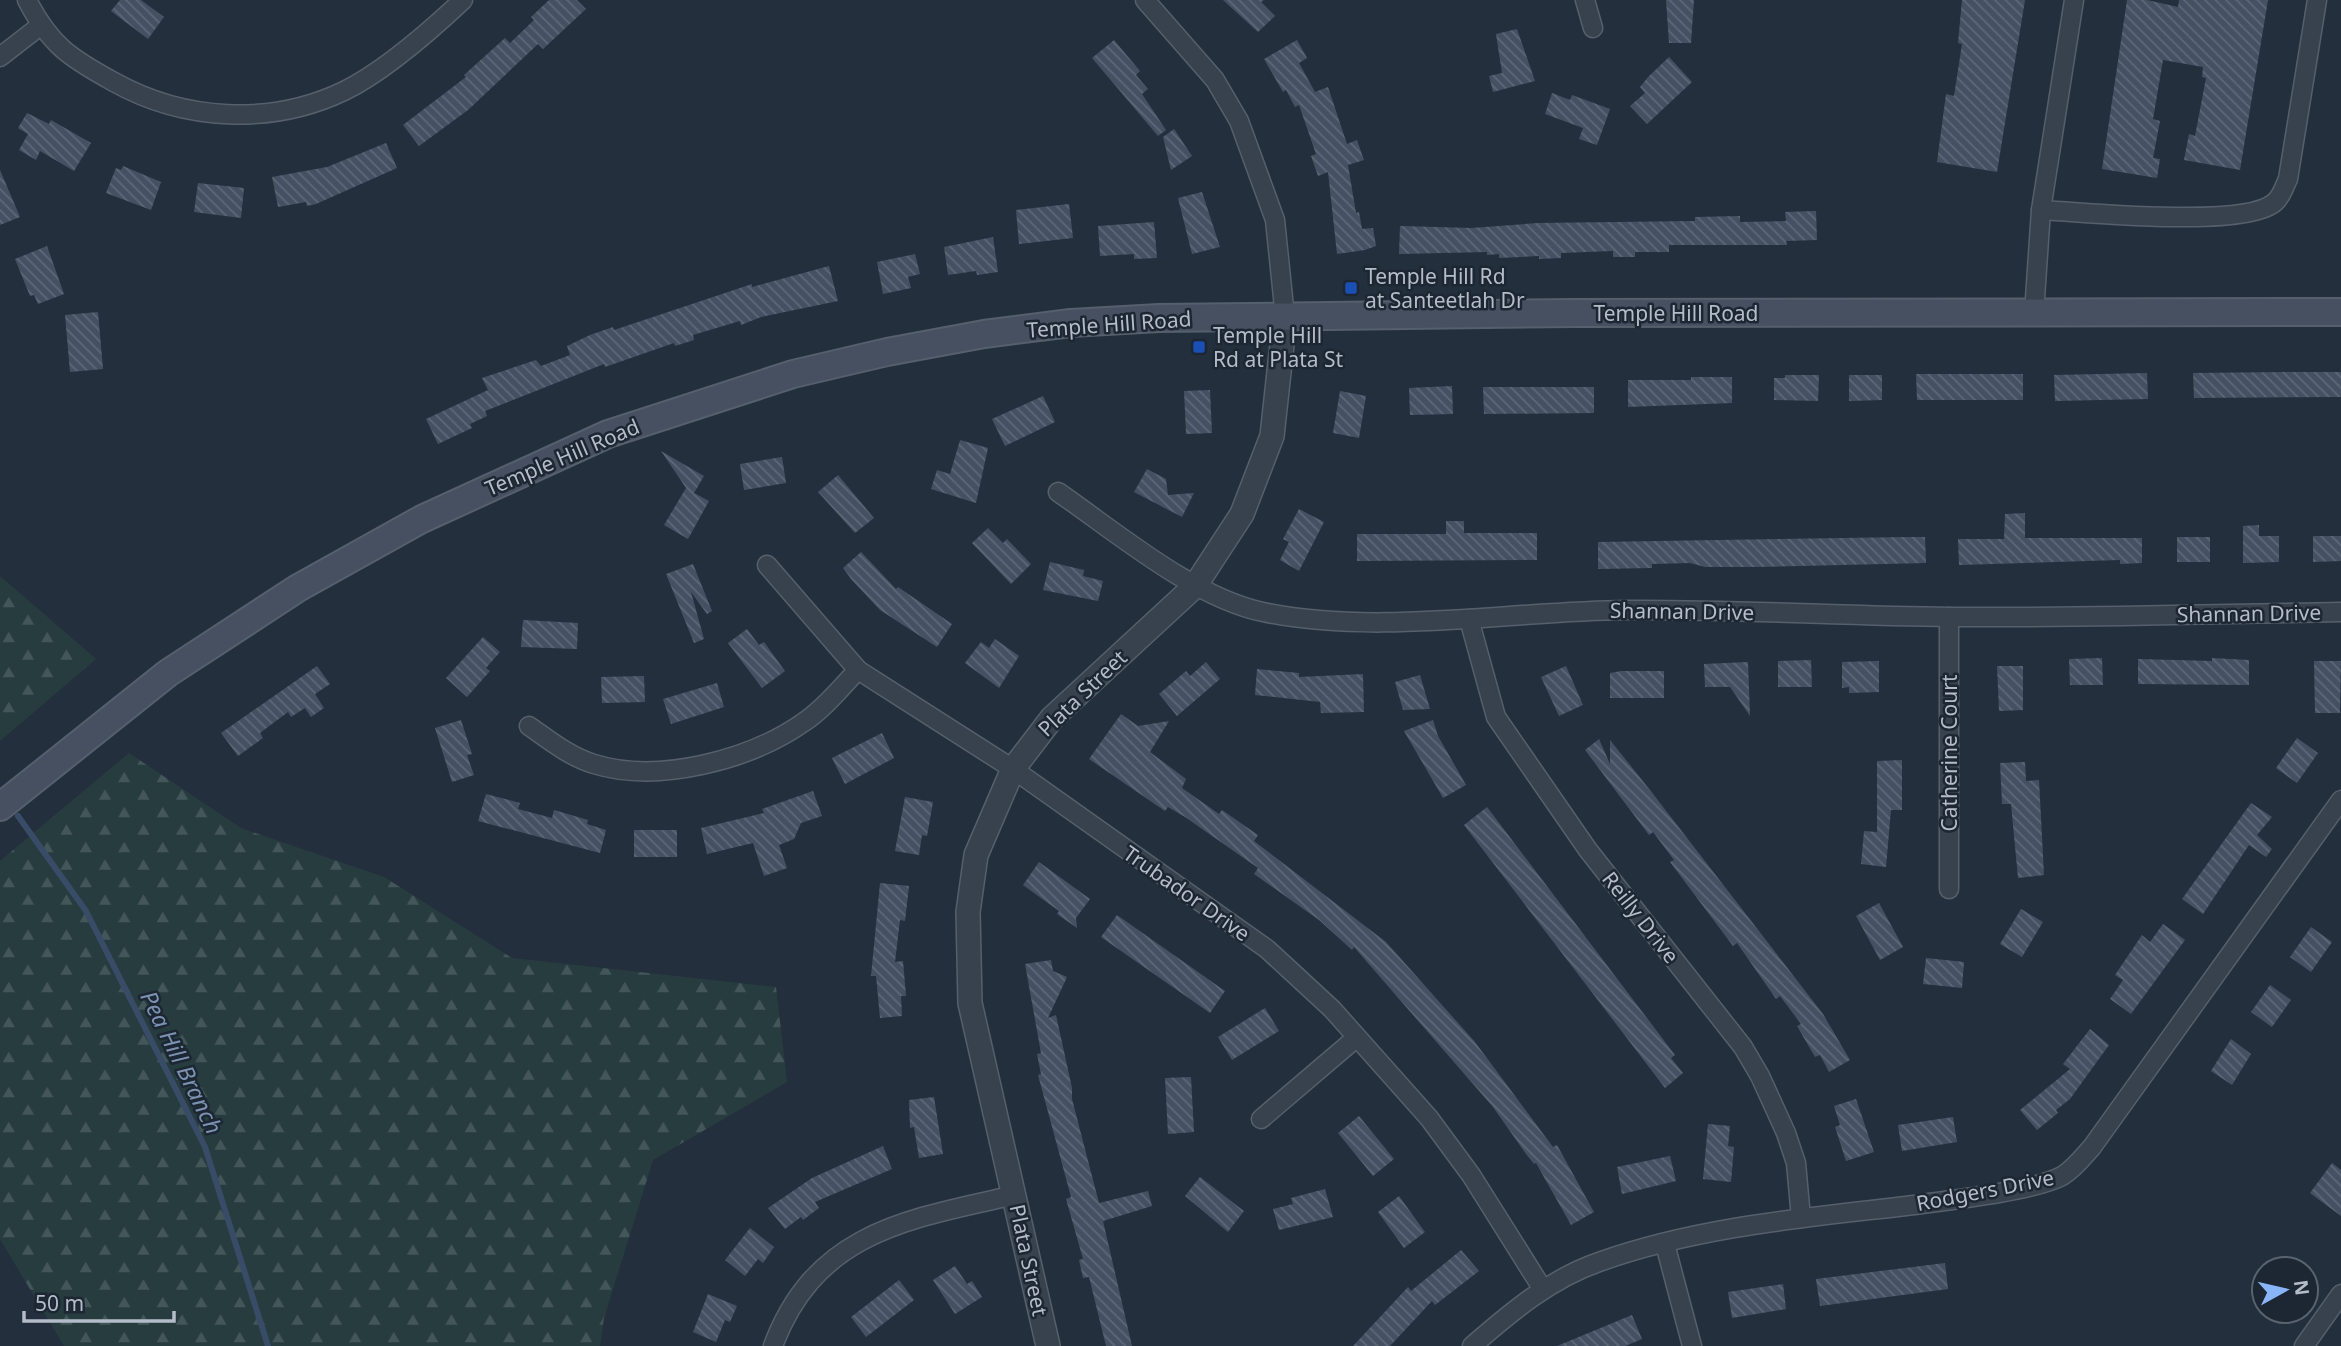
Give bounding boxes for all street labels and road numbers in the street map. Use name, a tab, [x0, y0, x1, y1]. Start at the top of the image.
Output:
street label: Temple Hill Road	[1593, 299, 1759, 327]
street label: Temple Hill Road	[1026, 304, 1192, 344]
street label: Temple Hill Road	[481, 412, 643, 502]
street label: Shannan Drive	[1610, 596, 1754, 626]
street label: Shannan Drive	[2177, 598, 2321, 628]
street label: Plata Street	[1032, 643, 1133, 742]
street label: Catherine Court	[1935, 674, 1963, 832]
street label: Trubador Drive	[1118, 839, 1256, 947]
street label: Reilly Drive	[1596, 865, 1686, 969]
street label: Rodgers Drive	[1914, 1163, 2056, 1217]
street label: Plata Street	[1004, 1202, 1055, 1319]

